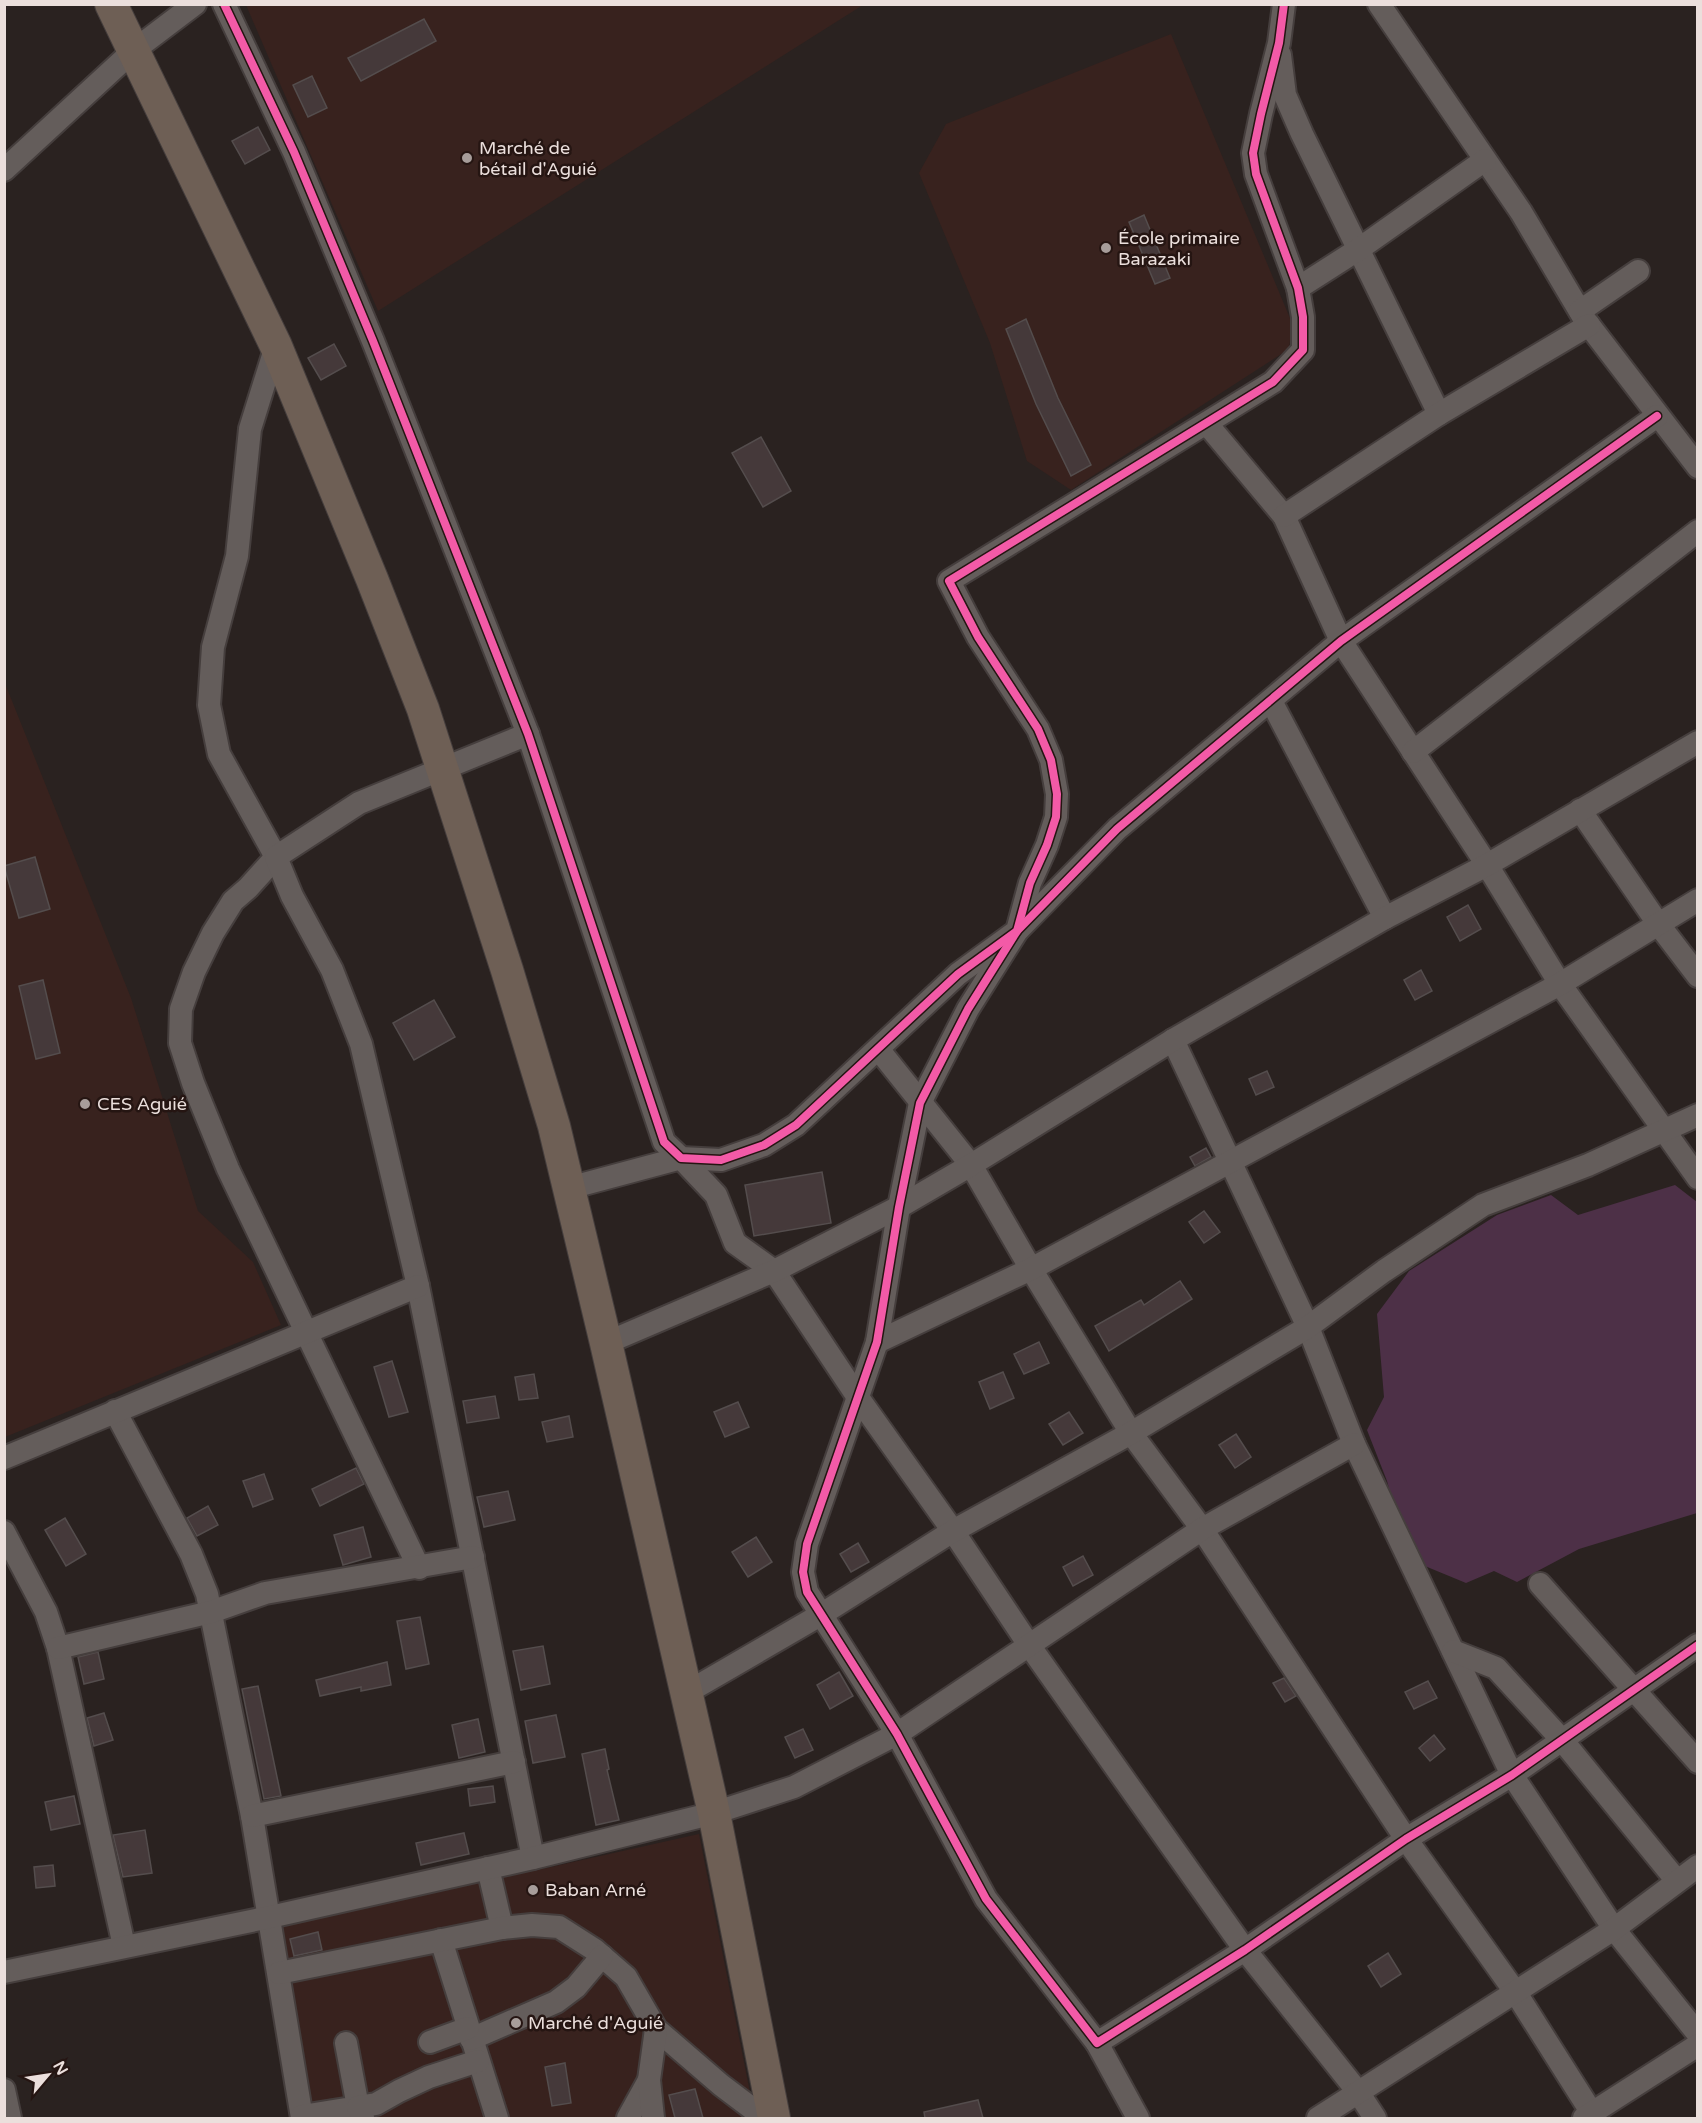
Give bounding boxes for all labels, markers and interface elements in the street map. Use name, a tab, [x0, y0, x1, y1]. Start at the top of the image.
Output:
place label: Marché de bétail d'Aguié	[479, 137, 597, 180]
marker: Marché de bétail d'Aguié	[460, 151, 474, 165]
place label: École primaire Barazaki	[1118, 227, 1240, 270]
marker: École primaire Barazaki	[1099, 241, 1113, 255]
place label: CES Aguié	[97, 1093, 187, 1115]
marker: CES Aguié	[78, 1097, 92, 1111]
place label: Baban Arné	[545, 1879, 646, 1901]
marker: Baban Arné	[526, 1883, 540, 1897]
place label: Marché d'Aguié	[528, 2012, 663, 2034]
marker: Marché d'Aguié	[509, 2016, 523, 2030]
north arrow	[18, 2045, 78, 2105]
text: N	[48, 2058, 72, 2079]

